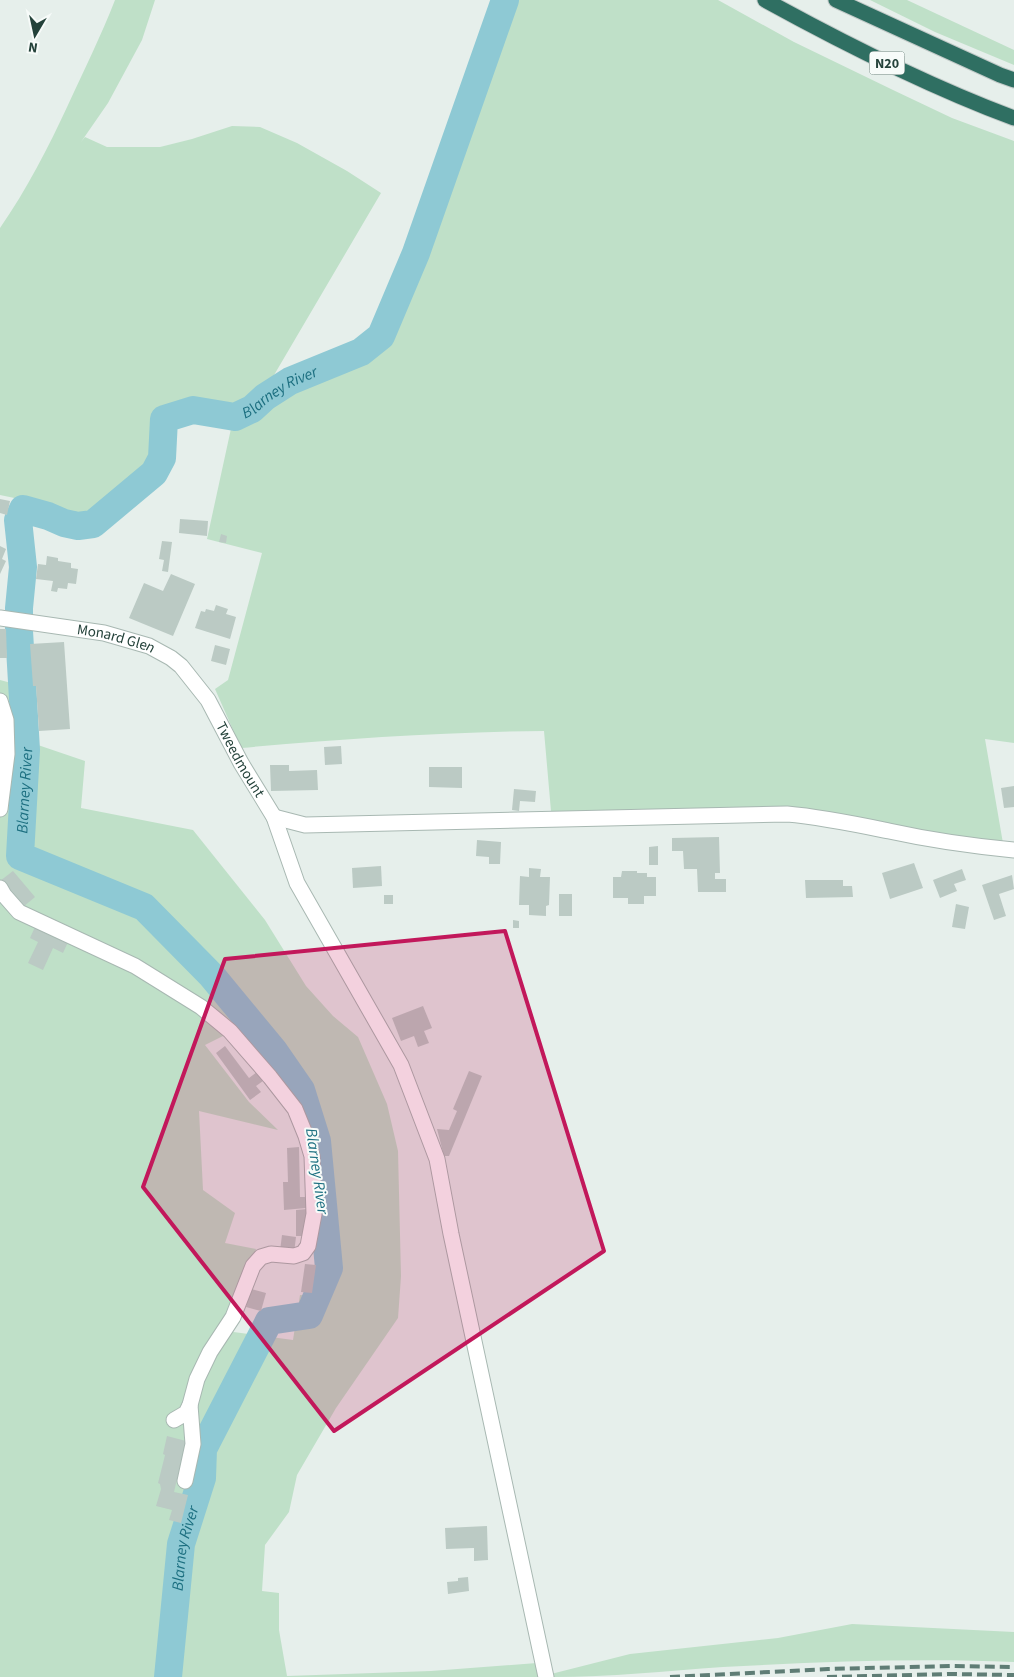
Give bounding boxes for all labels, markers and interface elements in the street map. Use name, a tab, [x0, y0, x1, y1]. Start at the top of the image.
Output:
north arrow	[10, 10, 60, 60]
text: N	[27, 36, 39, 57]
road number: N20	[870, 52, 904, 74]
water label: Blarney River	[238, 360, 322, 424]
street label: Monard Glen	[76, 619, 159, 659]
street label: Tweedmount	[210, 718, 270, 802]
water label: Blarney River	[11, 745, 38, 834]
water label: Blarney River	[300, 1127, 334, 1217]
water label: Blarney River	[166, 1502, 205, 1592]

